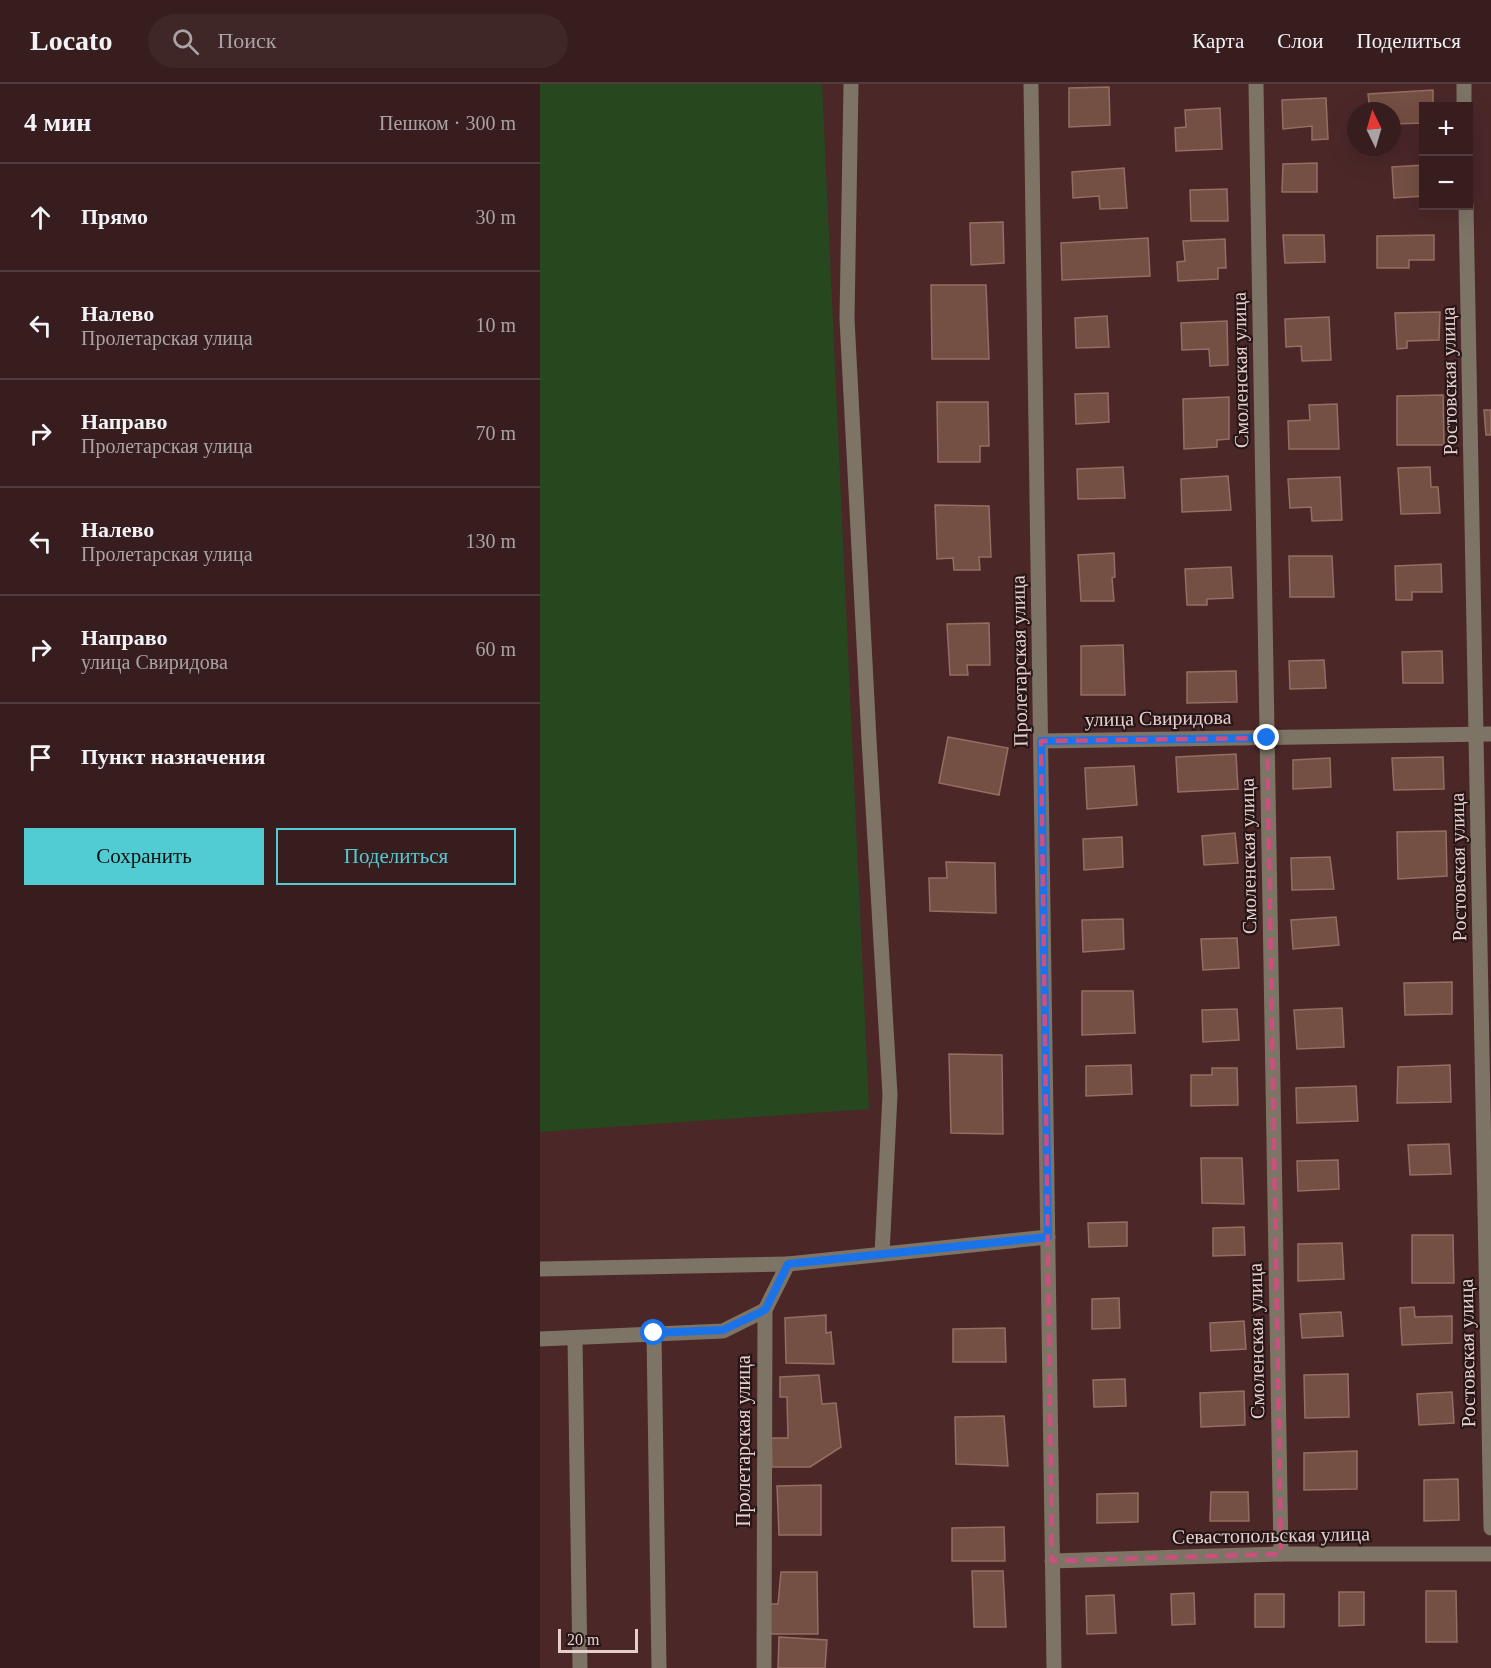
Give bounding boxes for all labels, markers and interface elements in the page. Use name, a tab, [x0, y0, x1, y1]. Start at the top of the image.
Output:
search box	[148, 14, 568, 68]
text: Locato	[30, 25, 112, 56]
icon: search	[169, 25, 202, 58]
text: Поиск	[217, 28, 277, 53]
text: Карта	[1192, 29, 1244, 53]
text: Слои	[1277, 29, 1323, 53]
text: Поделиться	[1356, 29, 1461, 53]
north arrow	[1347, 102, 1401, 156]
map controls	[1419, 102, 1473, 210]
button: +	[1419, 102, 1473, 156]
text: 4 мин	[24, 108, 91, 137]
text: Пешком · 300 m	[379, 112, 516, 134]
button: −	[1419, 156, 1473, 210]
icon: ahead	[24, 201, 57, 234]
text: Прямо	[81, 204, 148, 229]
text: 30 m	[475, 206, 516, 228]
street label: Смоленская улица	[1228, 292, 1253, 448]
text: Налево	[81, 301, 154, 326]
street label: Ростовская улица	[1437, 306, 1462, 455]
icon: left	[24, 309, 57, 342]
text: 10 m	[475, 314, 516, 336]
text: Пролетарская улица	[81, 327, 253, 349]
text: Направо	[81, 409, 167, 434]
icon: right	[24, 417, 57, 450]
text: 70 m	[475, 422, 516, 444]
text: Пролетарская улица	[81, 435, 253, 457]
text: Налево	[81, 517, 154, 542]
icon: left	[24, 525, 57, 558]
text: 130 m	[465, 530, 516, 552]
text: Пролетарская улица	[81, 543, 253, 565]
street label: Пролетарская улица	[1007, 575, 1032, 747]
text: Направо	[81, 625, 167, 650]
icon: right	[24, 633, 57, 666]
text: 60 m	[475, 638, 516, 660]
text: улица Свиридова	[81, 651, 228, 673]
street label: улица Свиридова	[1084, 706, 1232, 731]
route end	[1253, 724, 1279, 750]
icon: arrive	[24, 741, 57, 774]
text: Пункт назначения	[81, 744, 266, 769]
street label: Смоленская улица	[1236, 778, 1261, 934]
street label: Ростовская улица	[1446, 792, 1471, 941]
button: Сохранить	[24, 828, 264, 885]
button: Поделиться	[276, 828, 516, 885]
street label: Смоленская улица	[1244, 1263, 1269, 1419]
street label: Ростовская улица	[1455, 1278, 1480, 1427]
route start	[640, 1319, 666, 1345]
street label: Пролетарская улица	[732, 1355, 755, 1527]
street label: Севастопольская улица	[1172, 1522, 1370, 1549]
scale bar	[558, 1626, 638, 1654]
text: 20 m	[567, 1631, 599, 1648]

